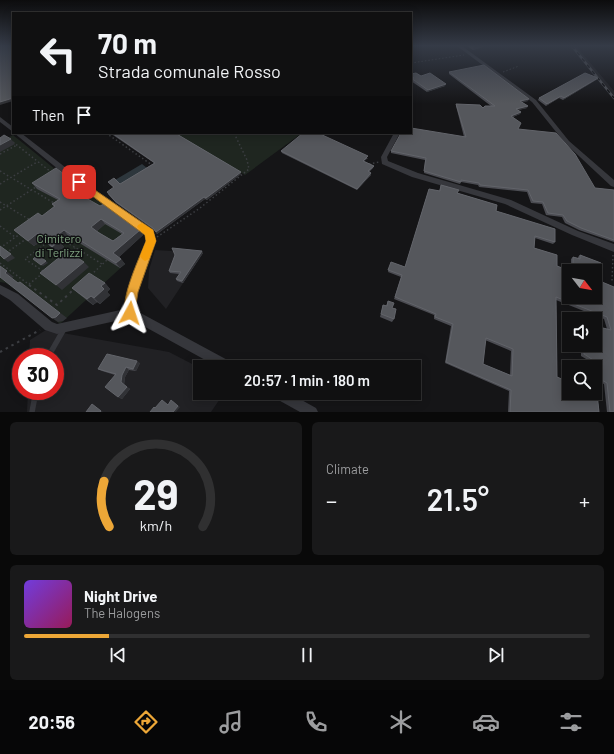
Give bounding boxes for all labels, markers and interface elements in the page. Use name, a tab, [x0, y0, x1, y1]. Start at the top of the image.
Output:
text: 70 m	[98, 26, 157, 60]
icon: left	[32, 28, 84, 80]
text: Strada comunale Rosso	[98, 60, 281, 82]
icon: arrive	[73, 104, 95, 126]
text: Then	[32, 106, 65, 124]
pin	[62, 165, 96, 199]
icon: arrive	[68, 171, 90, 193]
park label: Cimitero di Terlizzi	[35, 231, 83, 259]
north arrow	[562, 264, 602, 304]
map controls	[562, 264, 602, 400]
position arrow	[109, 292, 151, 334]
button: sound	[562, 312, 602, 352]
speed limit sign: 30	[12, 348, 64, 400]
button: search	[562, 360, 602, 400]
text: 20:57 · 1 min · 180 m	[244, 371, 370, 389]
text: Climate	[326, 461, 369, 477]
text: 29	[133, 467, 179, 517]
text: 21.5°	[427, 481, 489, 517]
text: −	[326, 487, 337, 513]
text: +	[579, 487, 590, 513]
text: km/h	[140, 516, 172, 533]
text: Night Drive	[84, 587, 157, 605]
text: The Halogens	[84, 605, 160, 621]
icon: previous	[107, 644, 129, 666]
icon: pause	[296, 644, 318, 666]
icon: next	[485, 644, 507, 666]
icon: directions	[132, 708, 160, 736]
icon: music	[217, 708, 245, 736]
icon: phone	[302, 708, 330, 736]
icon: climate	[387, 708, 415, 736]
icon: car	[472, 708, 500, 736]
icon: filters	[557, 708, 585, 736]
text: 20:56	[29, 711, 75, 733]

